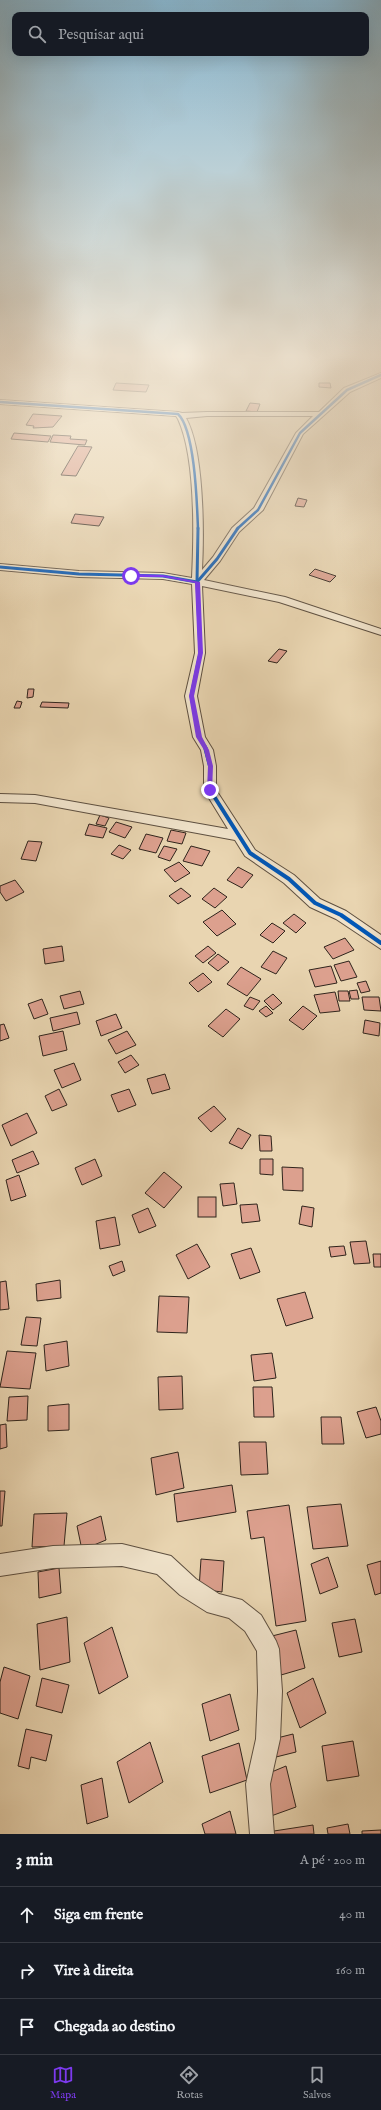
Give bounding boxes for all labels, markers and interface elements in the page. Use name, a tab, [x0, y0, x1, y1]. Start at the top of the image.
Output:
search box	[12, 12, 369, 56]
icon: search	[26, 23, 48, 45]
text: Pesquisar aqui	[58, 25, 144, 44]
route start	[122, 567, 140, 585]
route end	[201, 781, 219, 799]
text: 3 min	[16, 1850, 53, 1871]
text: A pé · 200 m	[300, 1852, 365, 1869]
icon: ahead	[16, 1904, 38, 1926]
text: Siga em frente	[54, 1905, 143, 1924]
text: 40 m	[339, 1906, 365, 1923]
icon: right	[16, 1960, 38, 1982]
text: Vire à direita	[54, 1961, 133, 1980]
text: 160 m	[335, 1962, 365, 1979]
icon: arrive	[16, 2016, 38, 2038]
text: Chegada ao destino	[54, 2017, 175, 2036]
tab: Mapa	[50, 2064, 76, 2102]
tab: Rotas	[176, 2064, 203, 2102]
tab: Salvos	[303, 2064, 331, 2102]

